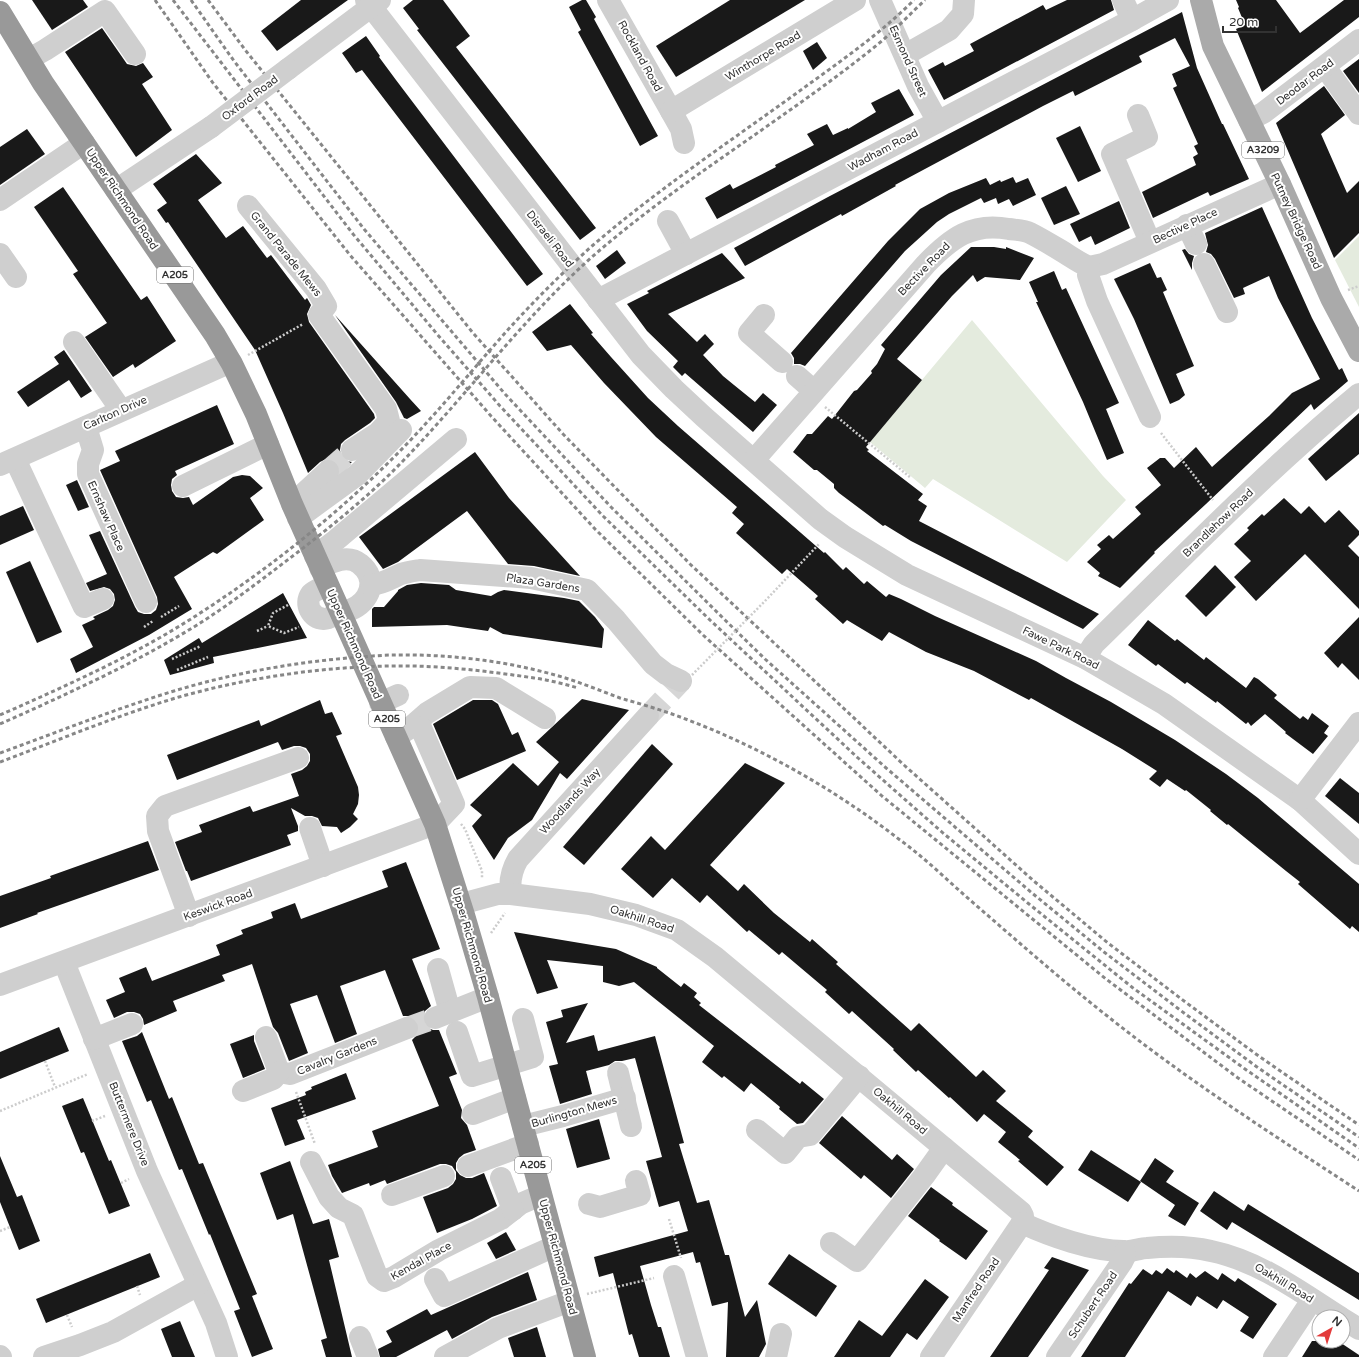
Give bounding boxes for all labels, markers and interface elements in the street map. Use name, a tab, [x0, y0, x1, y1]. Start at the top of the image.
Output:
scale bar	[1223, 8, 1276, 34]
text: 20 m	[1229, 15, 1258, 29]
street label: Rockland Road	[615, 18, 665, 94]
street label: Esmond Street	[886, 23, 930, 99]
street label: Winthorpe Road	[723, 28, 803, 84]
street label: Deodar Road	[1274, 56, 1336, 108]
street label: Oxford Road	[219, 73, 281, 123]
street label: Wadham Road	[846, 126, 920, 174]
road number: A3209	[1242, 142, 1284, 158]
street label: Upper Richmond Road	[83, 146, 161, 252]
street label: Putney Bridge Road	[1268, 171, 1324, 271]
street label: Bective Place	[1151, 205, 1219, 247]
street label: Disraeli Road	[524, 208, 576, 270]
street label: Grand Parade Mews	[248, 209, 324, 299]
street label: Bective Road	[895, 240, 953, 298]
road number: A205	[157, 267, 193, 283]
street label: Carlton Drive	[81, 393, 149, 433]
street label: Ernshaw Place	[85, 479, 127, 553]
street label: Brandlehow Road	[1180, 486, 1256, 560]
street label: Plaza Gardens	[505, 571, 581, 595]
street label: Upper Richmond Road	[324, 587, 384, 701]
street label: Fawe Park Road	[1021, 624, 1101, 672]
road number: A205	[369, 711, 405, 727]
street label: Woodlands Way	[537, 765, 603, 837]
street label: Keswick Road	[182, 886, 254, 924]
street label: Upper Richmond Road	[449, 886, 495, 1004]
street label: Oakhill Road	[608, 903, 676, 935]
street label: Cavalry Gardens	[295, 1034, 379, 1078]
street label: Buttermere Drive	[106, 1080, 152, 1168]
street label: Oakhill Road	[870, 1085, 930, 1137]
street label: Burlington Mews	[530, 1094, 618, 1130]
road number: A205	[515, 1157, 551, 1173]
street label: Upper Richmond Road	[536, 1198, 580, 1316]
street label: Kendal Place	[388, 1239, 454, 1283]
street label: Manfred Road	[950, 1255, 1002, 1325]
street label: Oakhill Road	[1252, 1260, 1316, 1306]
street label: Schubert Road	[1066, 1269, 1120, 1341]
north arrow	[1311, 1309, 1351, 1349]
text: N	[1329, 1314, 1345, 1329]

